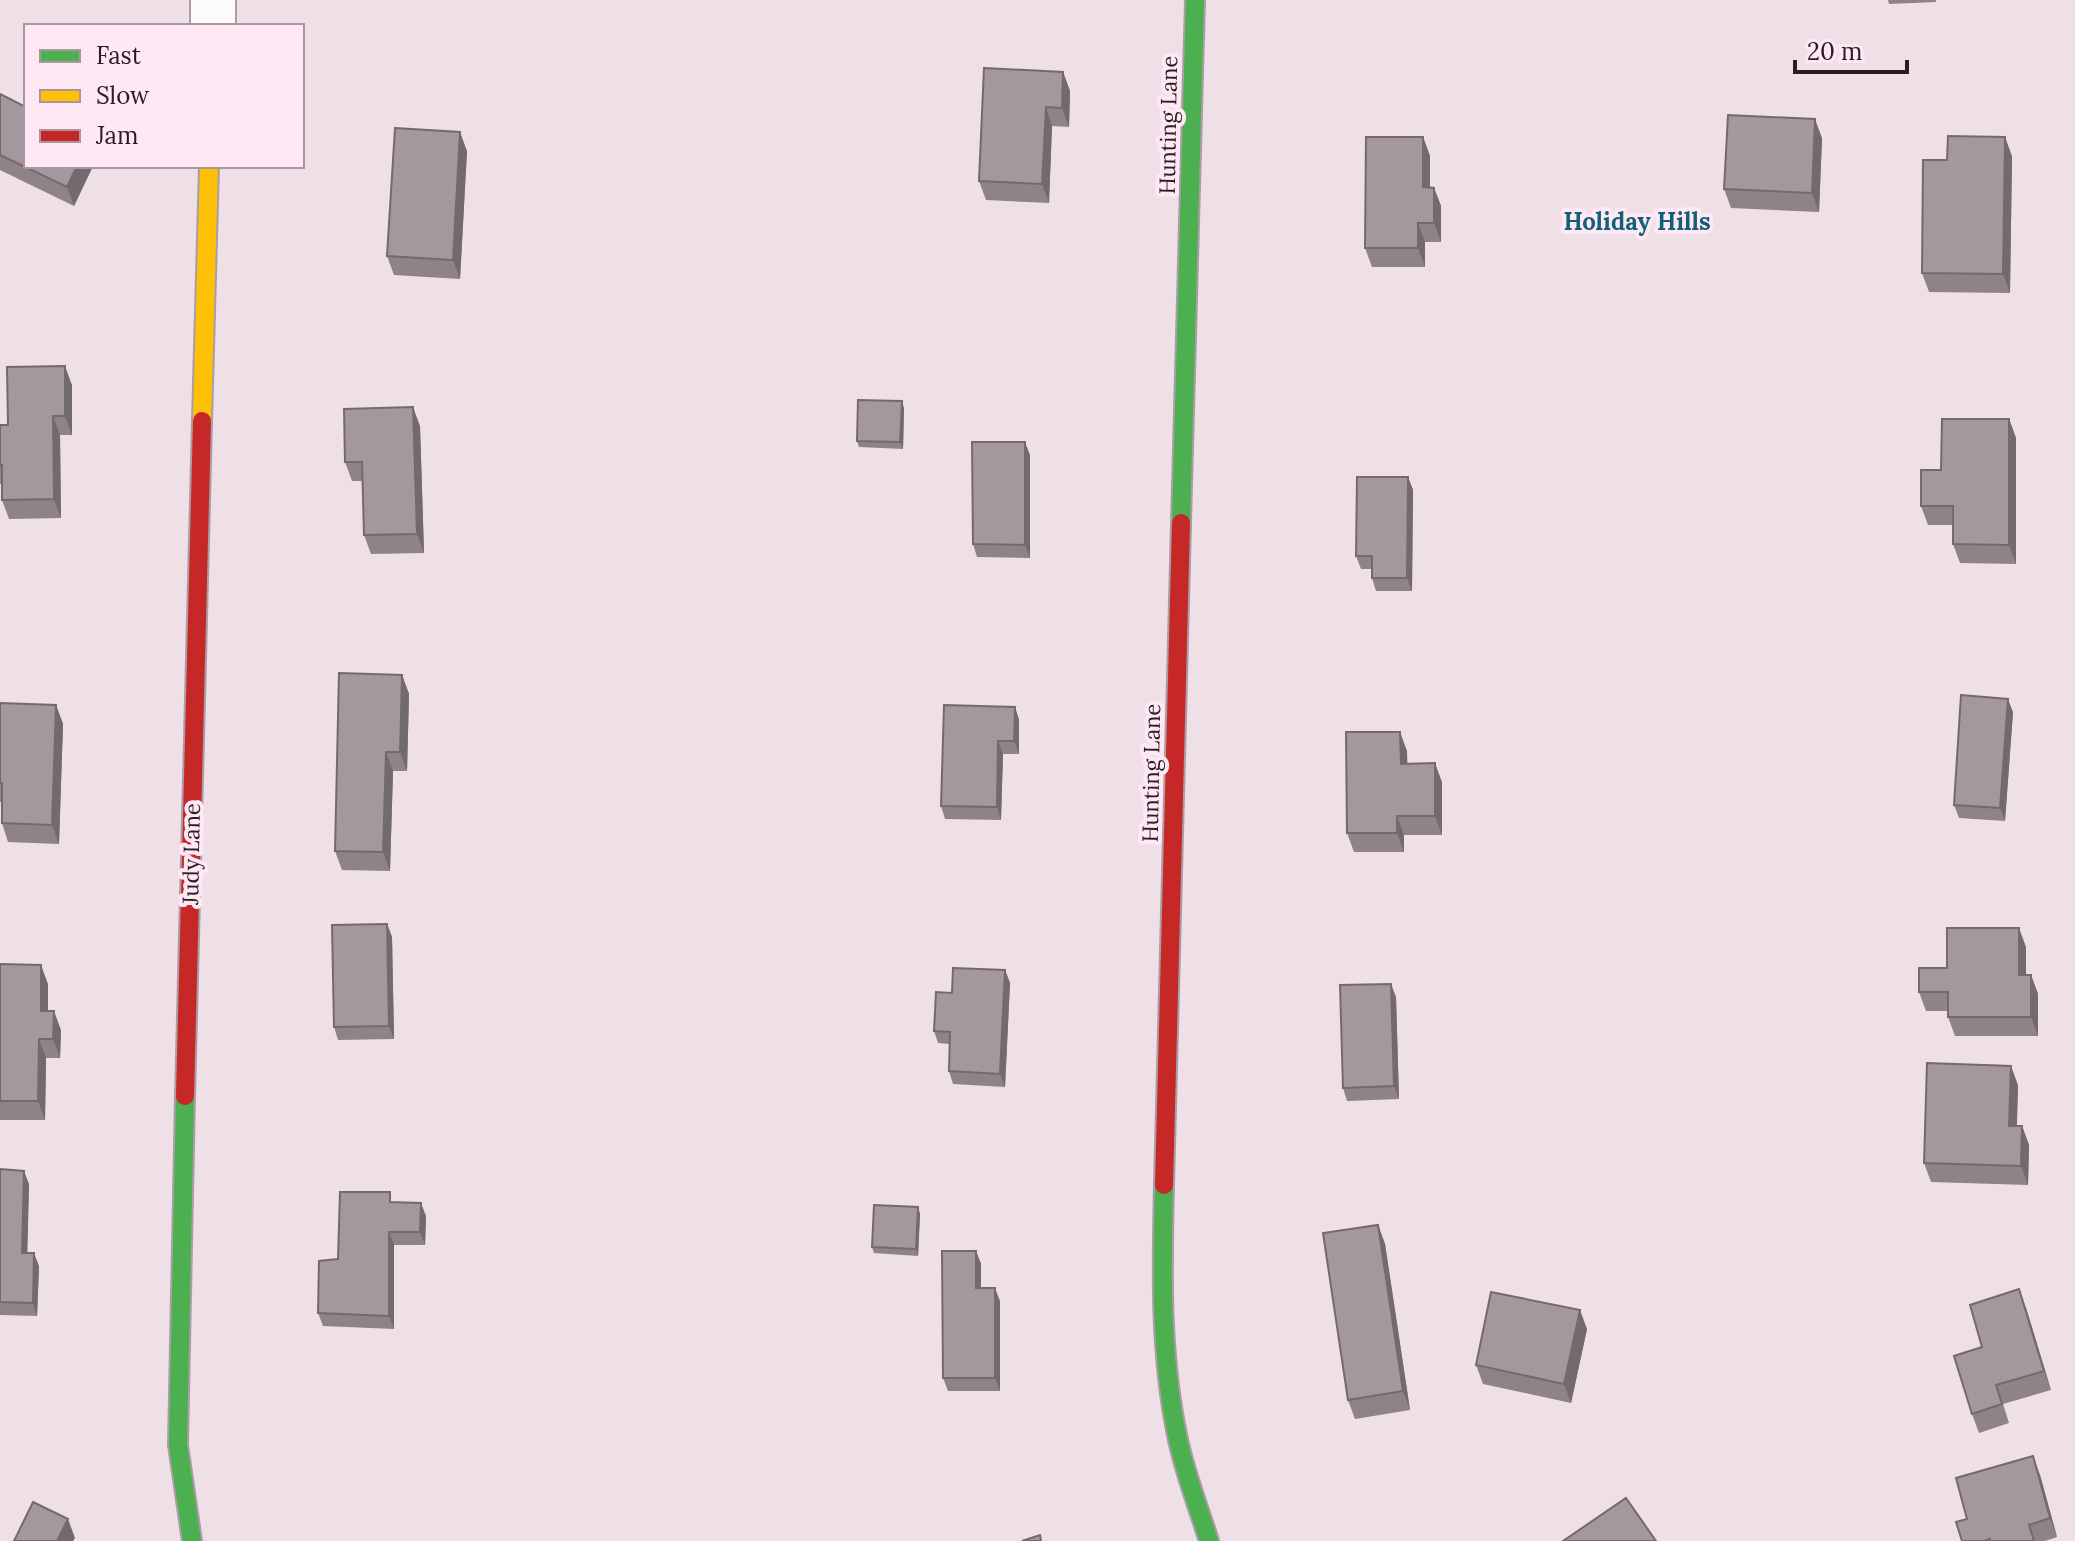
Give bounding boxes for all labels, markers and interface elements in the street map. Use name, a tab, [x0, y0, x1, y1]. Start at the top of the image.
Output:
legend	[24, 24, 304, 168]
scale bar	[1795, 24, 1907, 74]
text: 20 m	[1807, 36, 1863, 67]
text: Fast	[96, 40, 142, 71]
street label: Hunting Lane	[1153, 55, 1183, 195]
text: Slow	[96, 80, 150, 111]
text: Jam	[95, 120, 138, 151]
district label: Holiday Hills	[1563, 206, 1711, 237]
street label: Hunting Lane	[1136, 703, 1166, 843]
street label: Judy Lane	[176, 803, 206, 906]

